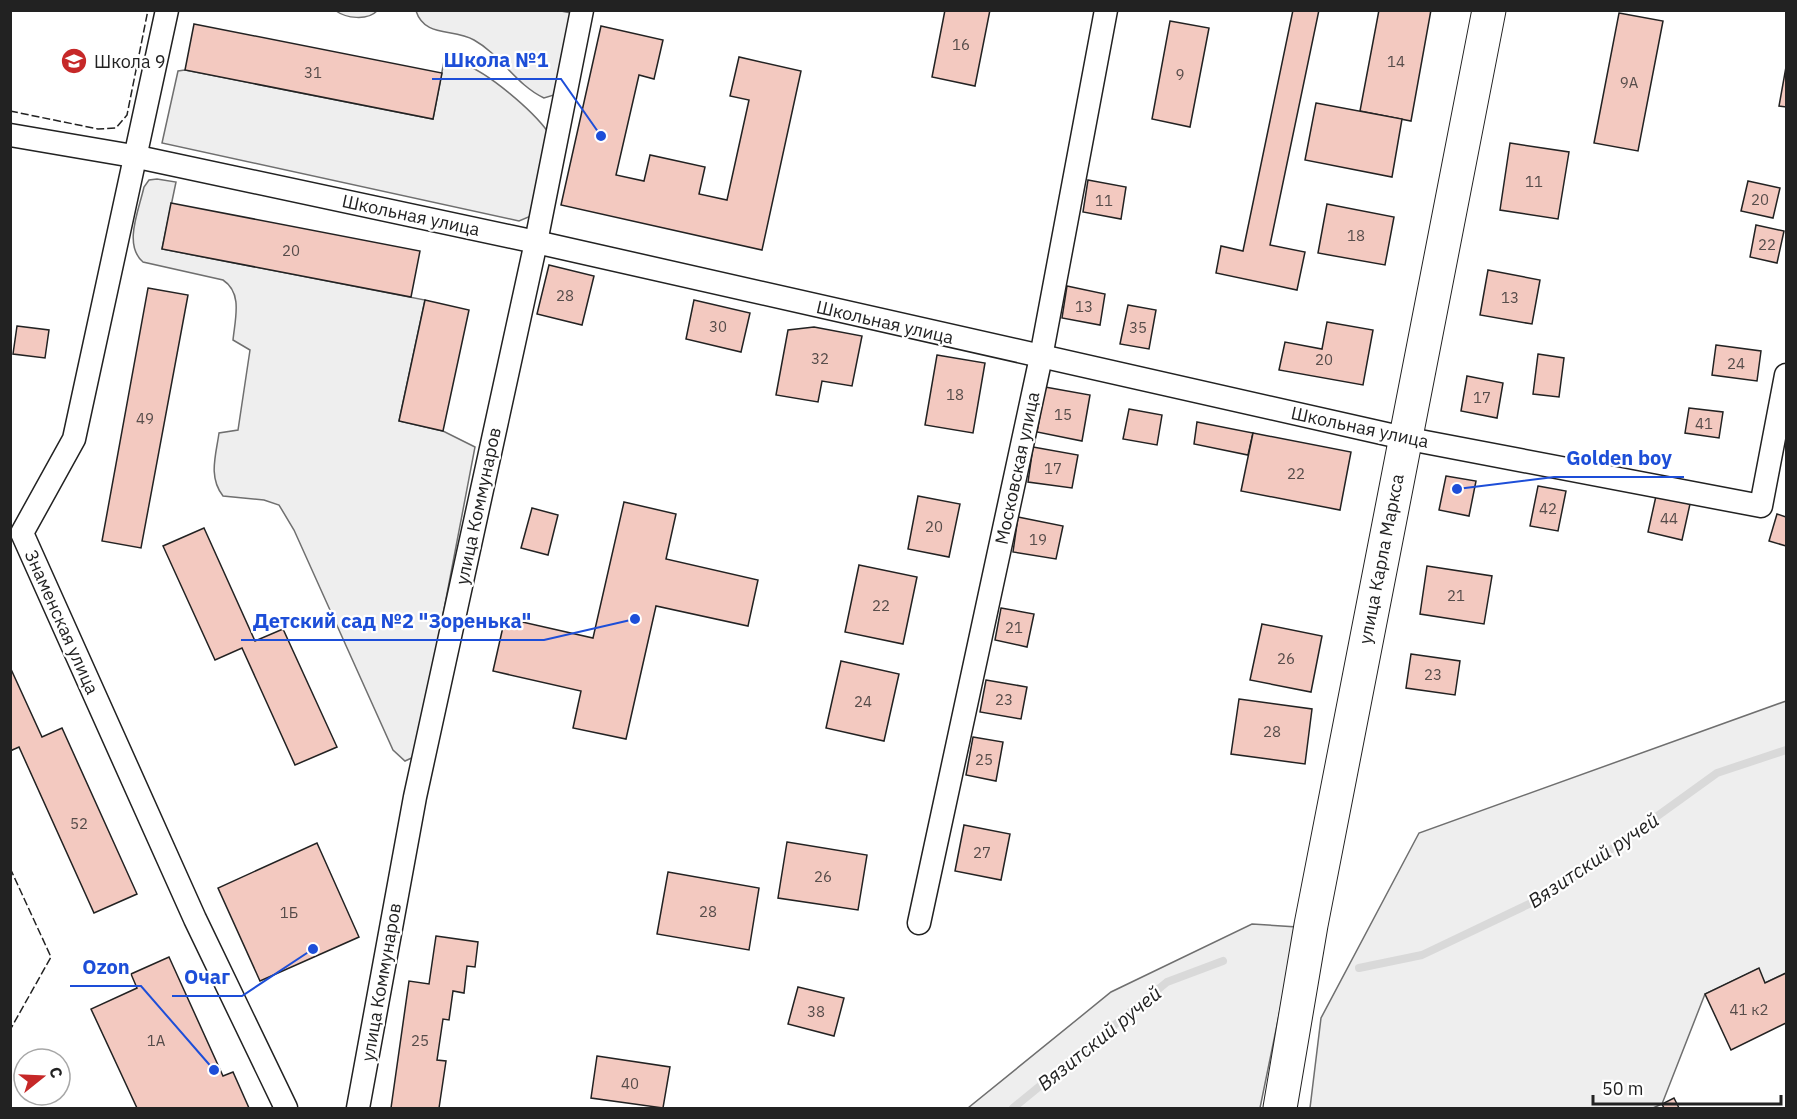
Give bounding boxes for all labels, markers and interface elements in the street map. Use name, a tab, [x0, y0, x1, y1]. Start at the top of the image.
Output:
house number: 16	[952, 35, 970, 54]
callout: Школа №1	[432, 41, 561, 79]
school or university icon: Школа 9	[59, 46, 89, 76]
text: Школа №1	[444, 46, 548, 73]
place label: Школа 9	[94, 50, 166, 73]
house number: 14	[1387, 52, 1405, 71]
house number: 31	[304, 63, 322, 82]
house number: 9	[1175, 65, 1185, 84]
house number: 9А	[1620, 73, 1639, 92]
house number: 11	[1525, 172, 1543, 191]
street label: Школьная улица	[340, 189, 482, 241]
house number: 20	[1751, 190, 1769, 209]
house number: 11	[1095, 191, 1113, 210]
house number: 18	[1347, 226, 1365, 245]
house number: 22	[1758, 235, 1776, 254]
house number: 20	[282, 241, 300, 260]
house number: 28	[556, 286, 574, 305]
house number: 13	[1501, 288, 1519, 307]
street label: Школьная улица	[814, 295, 956, 349]
house number: 13	[1075, 297, 1093, 316]
house number: 30	[709, 317, 727, 336]
house number: 35	[1129, 318, 1147, 337]
house number: 32	[811, 349, 829, 368]
house number: 20	[1315, 350, 1333, 369]
house number: 24	[1727, 354, 1745, 373]
house number: 18	[946, 385, 964, 404]
house number: 17	[1473, 388, 1491, 407]
street label: Московская улица	[990, 389, 1045, 546]
street label: Школьная улица	[1289, 401, 1431, 453]
house number: 15	[1054, 405, 1072, 424]
house number: 49	[136, 409, 154, 428]
house number: 41	[1695, 414, 1713, 433]
street label: улица Коммунаров	[450, 425, 506, 587]
callout: Golden boy	[1554, 439, 1684, 477]
text: Golden boy	[1566, 444, 1672, 471]
house number: 17	[1044, 459, 1062, 478]
house number: 22	[1287, 464, 1305, 483]
street label: улица Карла Маркса	[1353, 472, 1409, 646]
house number: 42	[1539, 499, 1557, 518]
house number: 44	[1660, 509, 1678, 528]
house number: 20	[925, 517, 943, 536]
house number: 19	[1029, 530, 1047, 549]
street label: Знаменская улица	[20, 546, 104, 698]
house number: 21	[1447, 586, 1465, 605]
house number: 22	[872, 596, 890, 615]
callout: Детский сад №2 "Зоренька"	[241, 602, 544, 640]
text: Детский сад №2 "Зоренька"	[253, 607, 531, 634]
house number: 21	[1005, 618, 1023, 637]
house number: 26	[1277, 649, 1295, 668]
house number: 23	[1424, 665, 1442, 684]
house number: 23	[995, 690, 1013, 709]
house number: 24	[854, 692, 872, 711]
house number: 28	[1263, 722, 1281, 741]
house number: 25	[975, 750, 993, 769]
water label: Вязитский ручей	[1522, 806, 1664, 914]
house number: 52	[70, 814, 88, 833]
house number: 27	[973, 843, 991, 862]
house number: 26	[814, 867, 832, 886]
street label: улица Коммунаров	[356, 901, 406, 1063]
house number: 28	[699, 902, 717, 921]
house number: 1Б	[280, 903, 298, 922]
callout: Ozon	[70, 948, 141, 986]
text: Ozon	[82, 953, 130, 980]
callout: Очаг	[172, 958, 242, 996]
text: Очаг	[184, 963, 230, 990]
water label: Вязитский ручей	[1031, 979, 1167, 1097]
house number: 41 к2	[1730, 1000, 1768, 1019]
house number: 38	[807, 1002, 825, 1021]
house number: 1А	[147, 1031, 166, 1050]
house number: 25	[411, 1031, 429, 1050]
north arrow	[12, 1047, 72, 1107]
text: С	[45, 1064, 67, 1080]
scale bar	[1593, 1068, 1780, 1106]
house number: 40	[621, 1074, 639, 1093]
text: 50 m	[1602, 1077, 1644, 1100]

